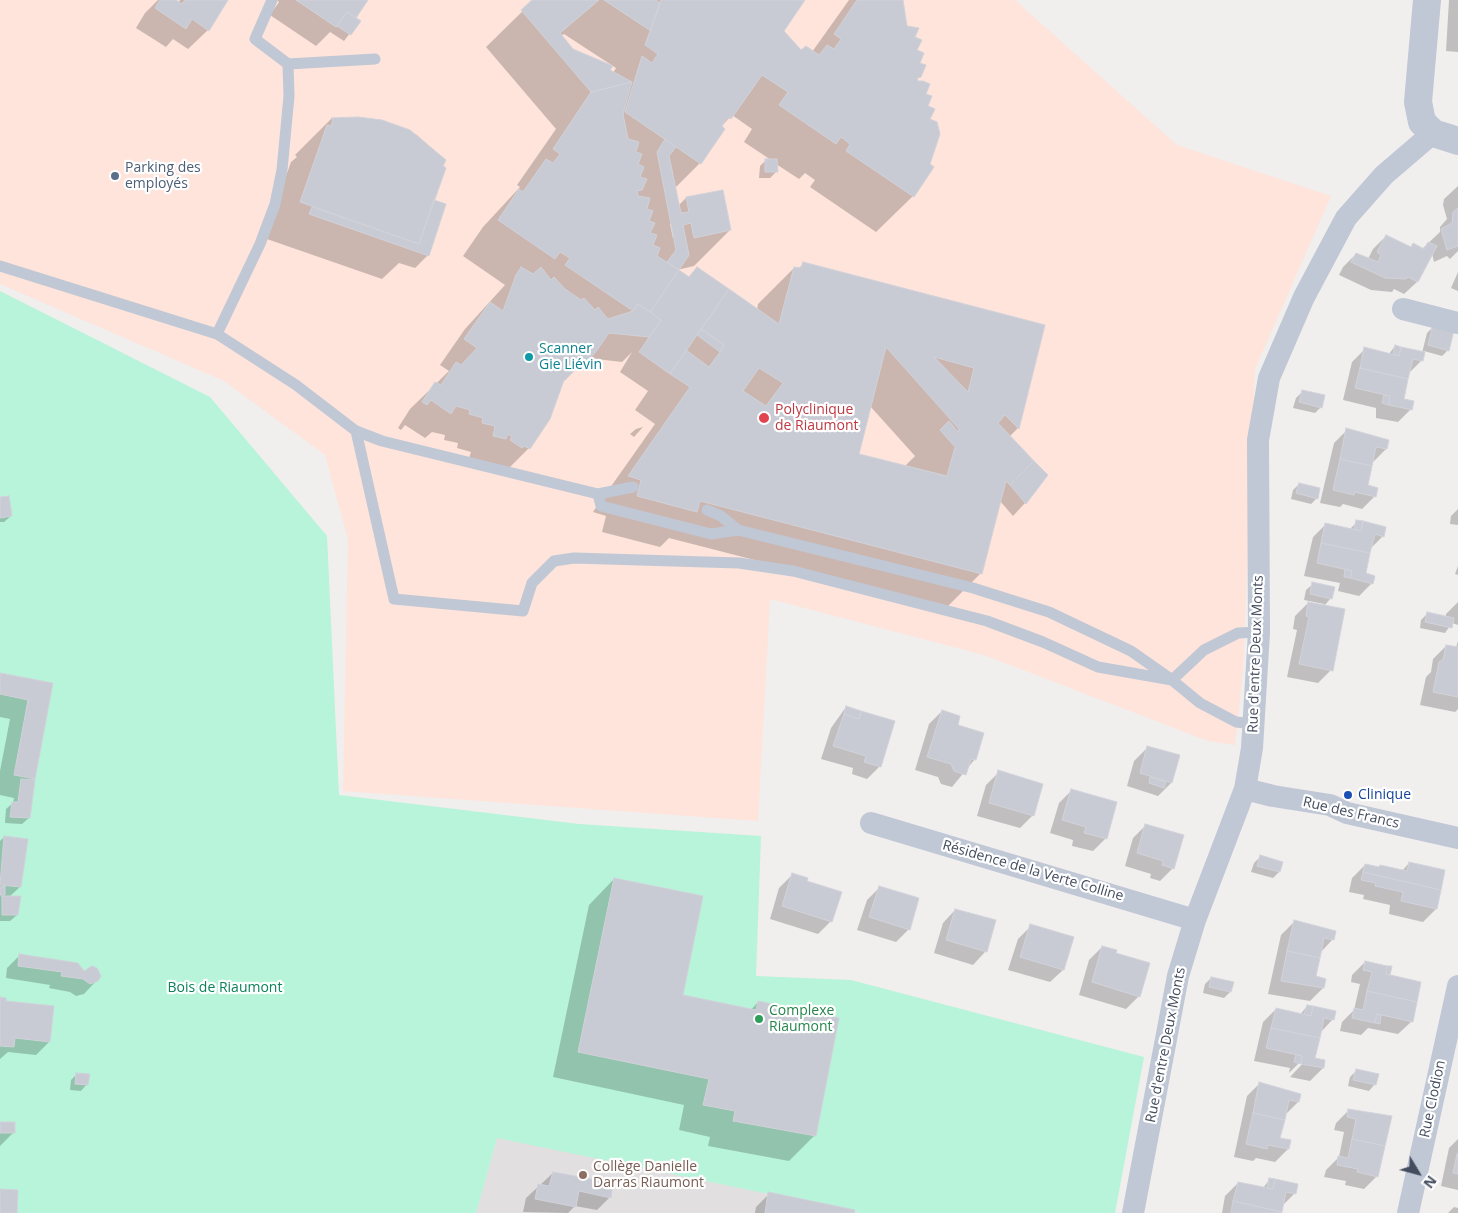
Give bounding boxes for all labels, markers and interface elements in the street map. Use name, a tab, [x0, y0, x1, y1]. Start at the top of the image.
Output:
place label: Parking des employés	[125, 160, 201, 192]
marker: Parking des employés	[109, 170, 121, 182]
place label: Scanner Gie Liévin	[539, 341, 602, 374]
marker: Scanner Gie Liévin	[523, 351, 535, 363]
place label: Polyclinique de Riaumont	[775, 402, 859, 434]
marker: Polyclinique de Riaumont	[757, 411, 771, 425]
street label: Rue d'entre Deux Monts	[1245, 575, 1267, 733]
place label: Clinique	[1358, 787, 1411, 803]
marker: Clinique	[1342, 789, 1354, 801]
street label: Rue des Francs	[1301, 794, 1401, 832]
street label: Résidence de la Verte Colline	[940, 837, 1126, 905]
street label: Rue d'entre Deux Monts	[1143, 966, 1189, 1124]
park label: Bois de Riaumont	[168, 980, 282, 996]
place label: Complexe Riaumont	[769, 1003, 834, 1036]
marker: Complexe Riaumont	[753, 1013, 765, 1025]
street label: Rue Clodion	[1417, 1059, 1449, 1139]
north arrow	[1393, 1148, 1443, 1198]
place label: Collège Danielle Darras Riaumont	[593, 1159, 704, 1192]
marker: Collège Danielle Darras Riaumont	[577, 1169, 589, 1181]
text: N	[1419, 1172, 1441, 1193]

